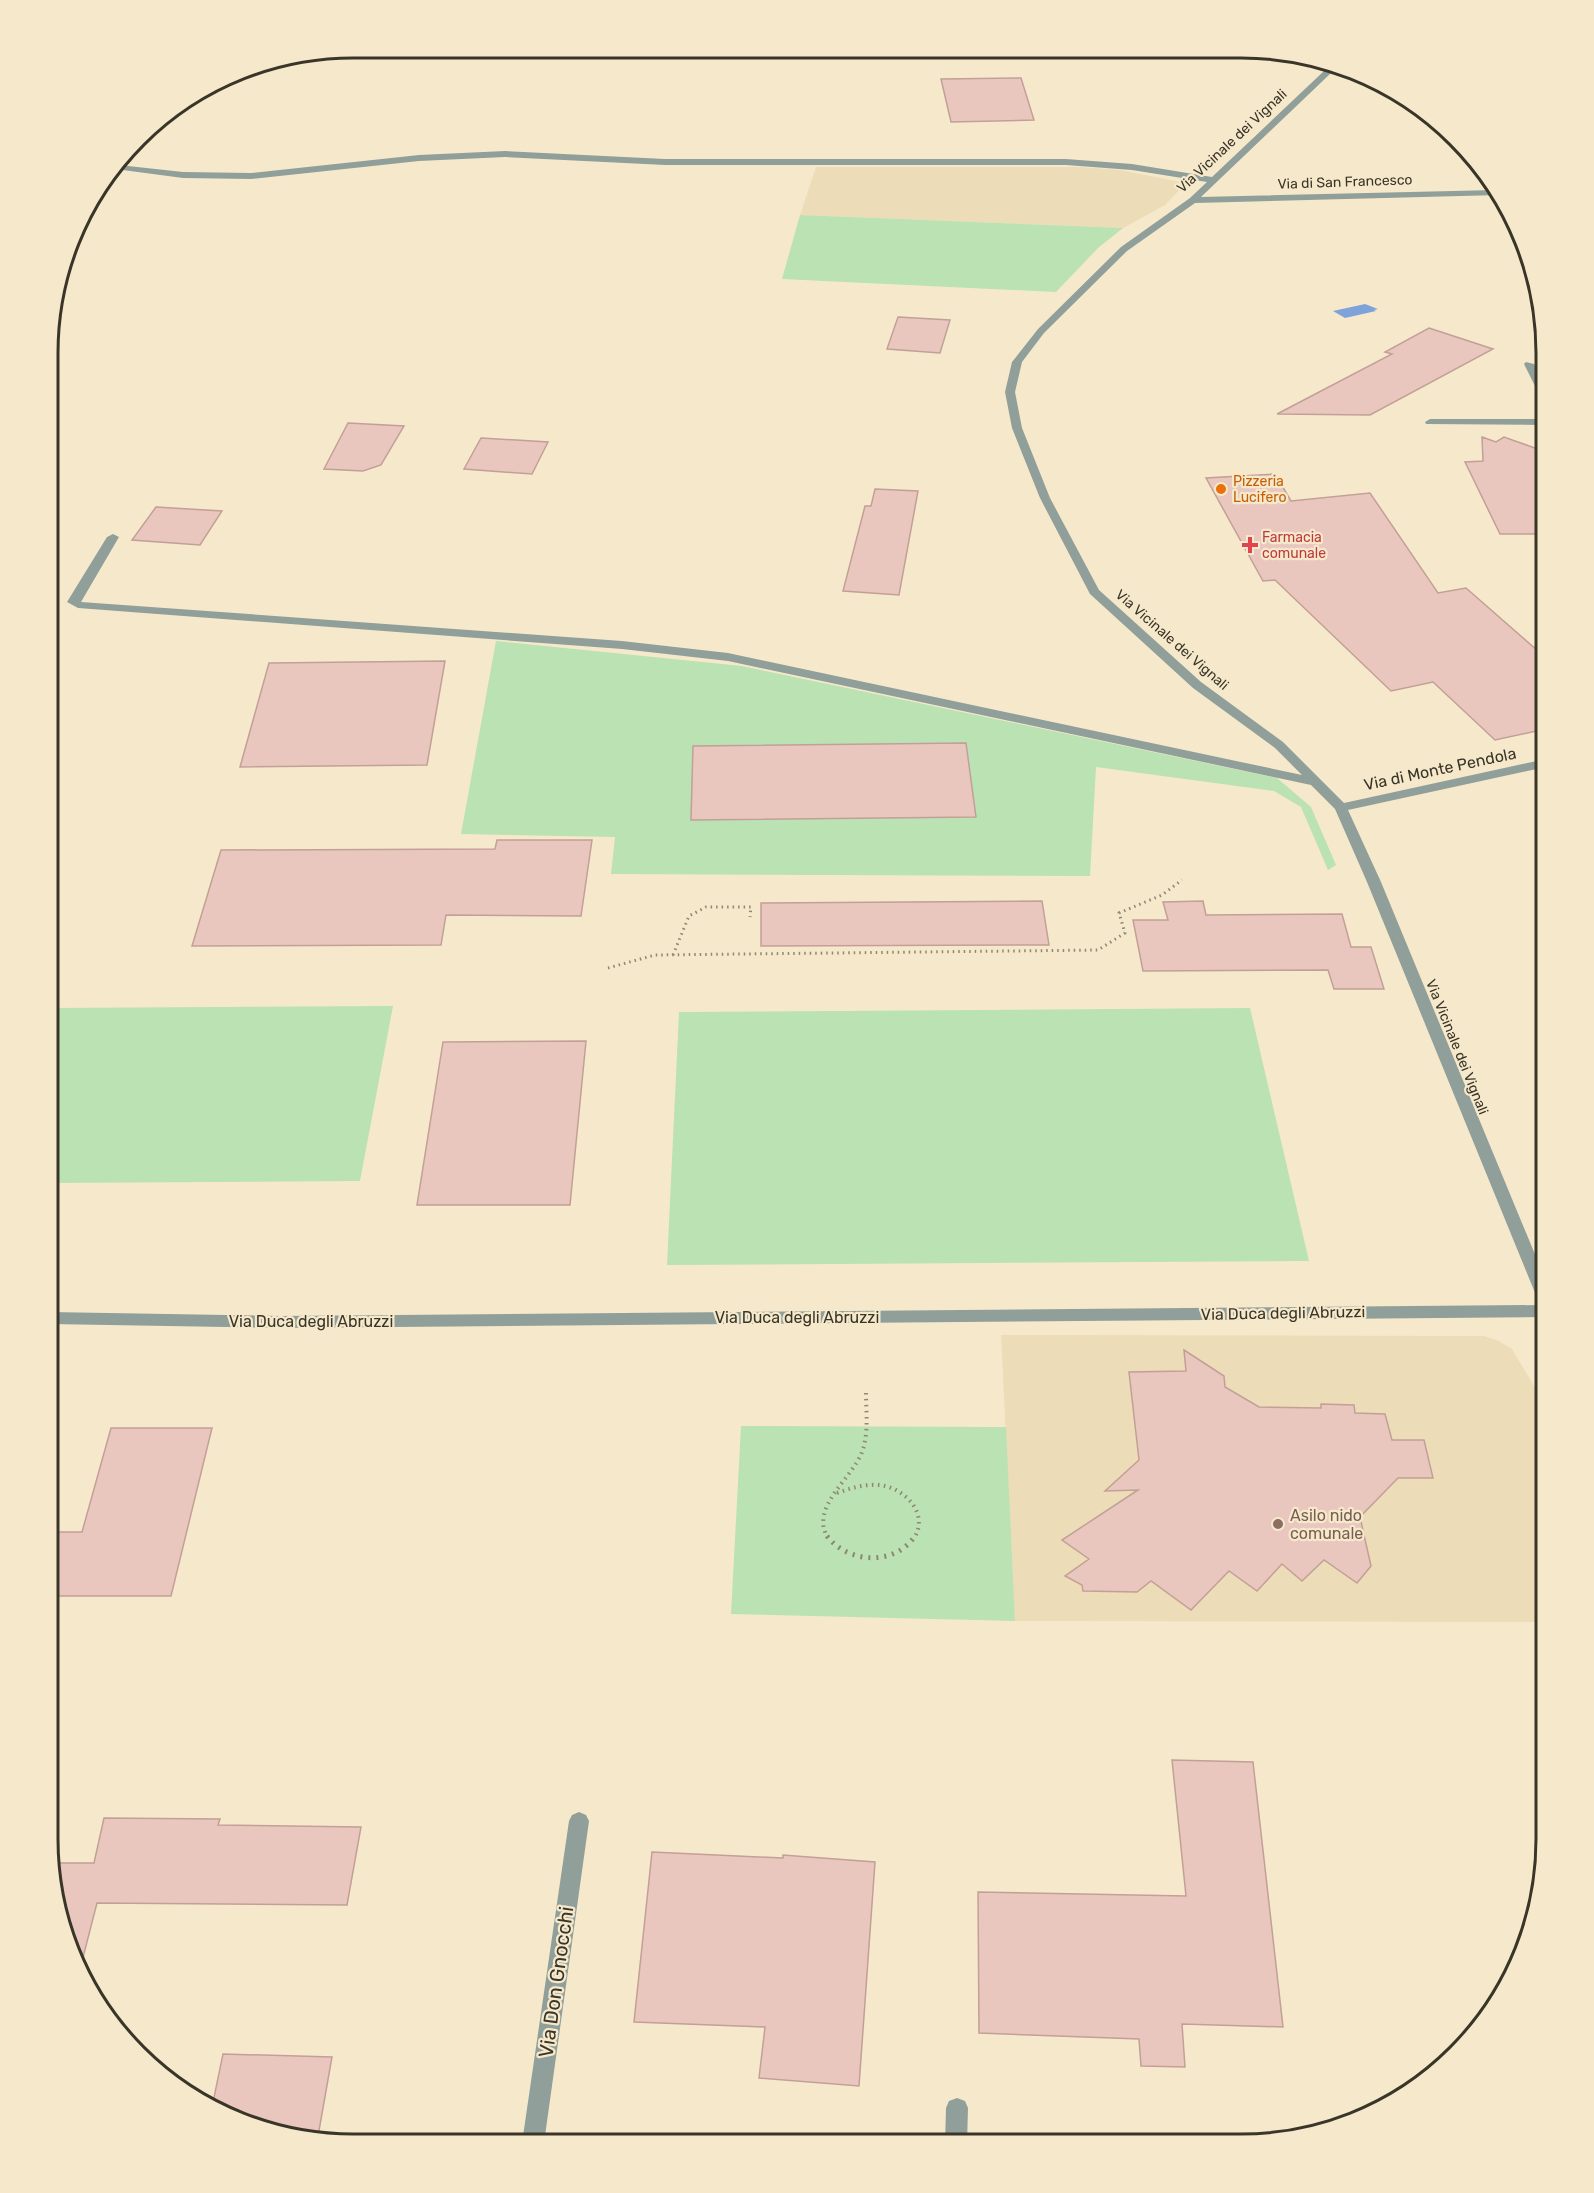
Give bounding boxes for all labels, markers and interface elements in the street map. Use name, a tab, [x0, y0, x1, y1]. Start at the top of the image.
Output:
street label: Via Vicinale dei Vignali	[1173, 86, 1291, 196]
street label: Via di San Francesco	[1277, 171, 1413, 193]
place label: Pizzeria Lucifero	[1233, 473, 1287, 506]
marker: Pizzeria Lucifero	[1214, 482, 1228, 496]
place label: Farmacia comunale	[1262, 529, 1326, 562]
marker: Farmacia comunale	[1243, 538, 1257, 552]
street label: Via Vicinale dei Vignali	[1112, 586, 1232, 694]
street label: Via di Monte Pendola	[1362, 744, 1518, 794]
street label: Via Vicinale dei Vignali	[1422, 977, 1492, 1117]
street label: Via Duca degli Abruzzi	[1200, 1302, 1366, 1324]
street label: Via Duca degli Abruzzi	[715, 1308, 879, 1327]
street label: Via Duca degli Abruzzi	[229, 1312, 393, 1331]
place label: Asilo nido comunale	[1290, 1506, 1363, 1543]
marker: Asilo nido comunale	[1271, 1517, 1285, 1531]
street label: Via Don Gnocchi	[534, 1905, 578, 2059]

